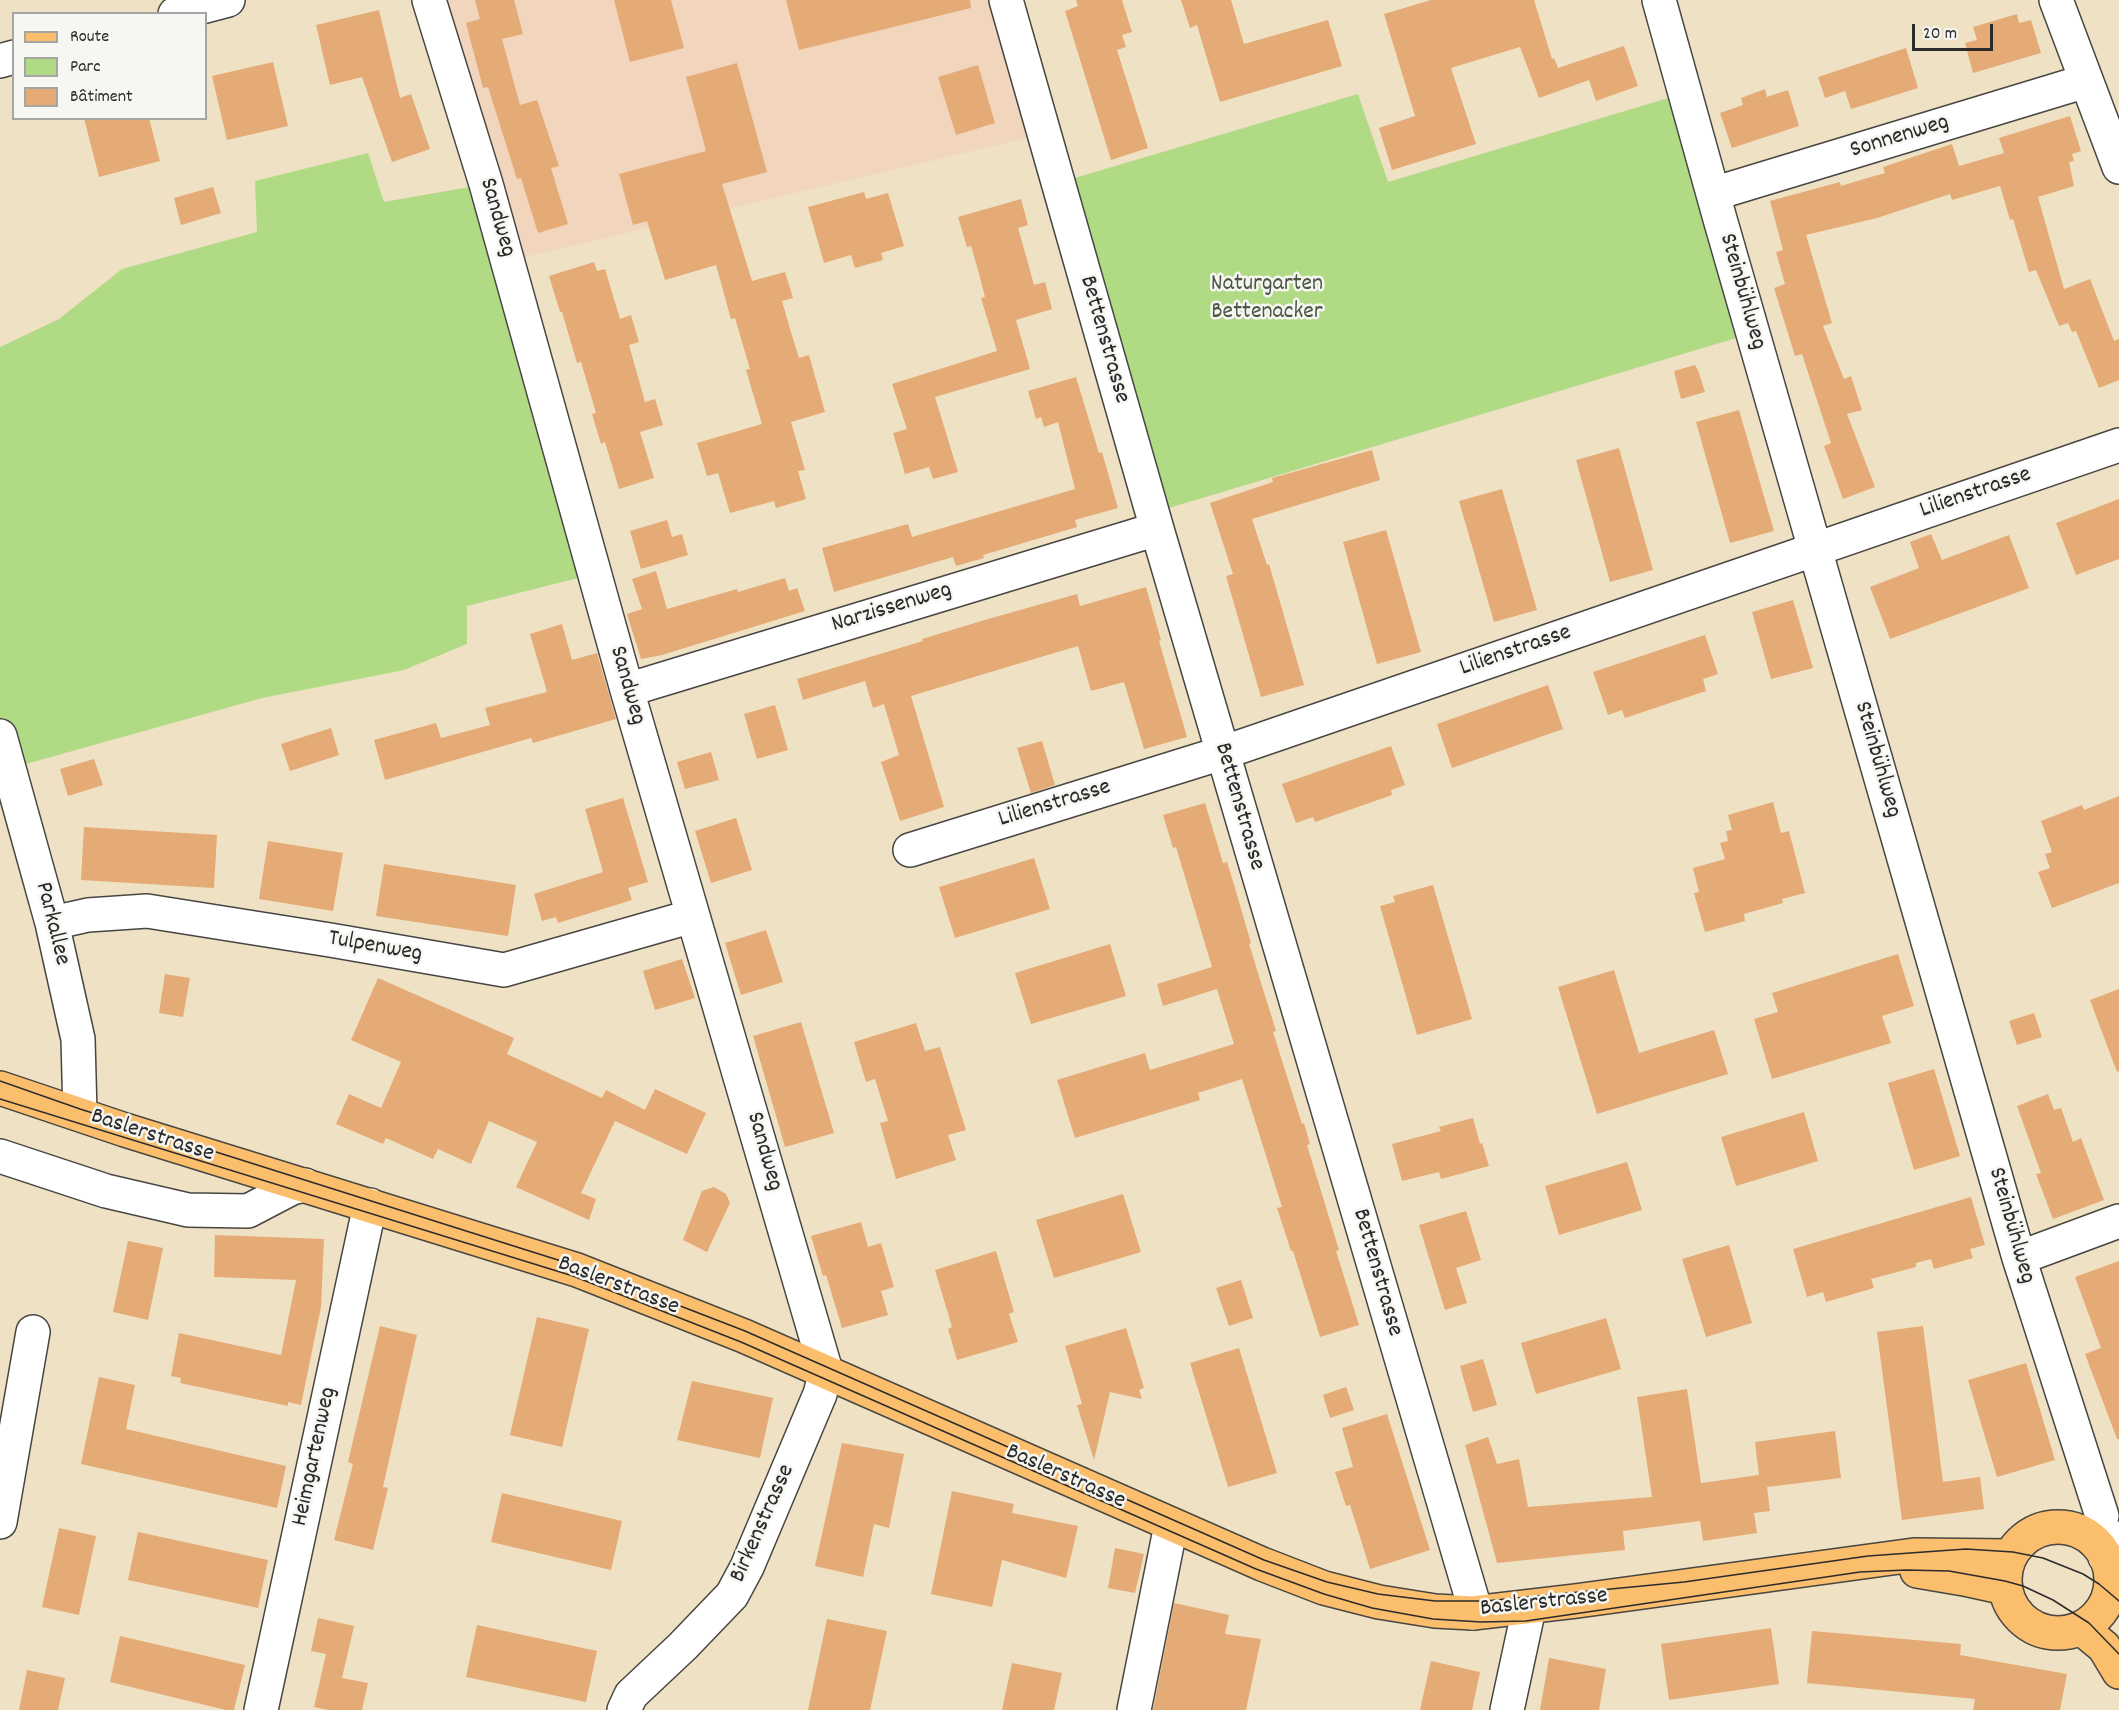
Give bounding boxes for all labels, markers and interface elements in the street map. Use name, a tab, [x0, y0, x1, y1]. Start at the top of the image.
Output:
legend	[12, 12, 207, 120]
scale bar	[1915, 12, 1996, 50]
text: 20 m	[1923, 22, 1957, 47]
text: Route	[70, 25, 109, 50]
text: Parc	[70, 55, 101, 80]
text: Bâtiment	[70, 85, 133, 110]
street label: Sonnenweg	[1847, 109, 1953, 167]
street label: Sandweg	[471, 175, 521, 261]
street label: Steinbühlweg	[1711, 231, 1771, 353]
park label: Naturgarten Bettenacker	[1211, 272, 1323, 328]
street label: Bettenstrasse	[1071, 273, 1135, 407]
street label: Lilienstrasse	[1917, 462, 2035, 526]
street label: Narzissenweg	[829, 577, 955, 641]
street label: Lilienstrasse	[1457, 620, 1575, 684]
street label: Sandweg	[601, 643, 651, 729]
street label: Steinbühlweg	[1846, 699, 1906, 821]
street label: Bettenstrasse	[1206, 740, 1270, 874]
street label: Lilienstrasse	[995, 774, 1115, 836]
street label: Parkallee	[27, 879, 75, 969]
street label: Tulpenweg	[326, 926, 424, 970]
street label: Baslerstrasse	[87, 1104, 217, 1170]
street label: Sandweg	[738, 1109, 788, 1195]
street label: Steinbühlweg	[1980, 1165, 2040, 1287]
street label: Bettenstrasse	[1344, 1206, 1408, 1340]
street label: Baslerstrasse	[553, 1251, 683, 1323]
street label: Heimgartenweg	[287, 1385, 345, 1529]
street label: Baslerstrasse	[1001, 1439, 1129, 1517]
street label: Birkenstrasse	[725, 1461, 803, 1587]
street label: Baslerstrasse	[1479, 1583, 1609, 1625]

